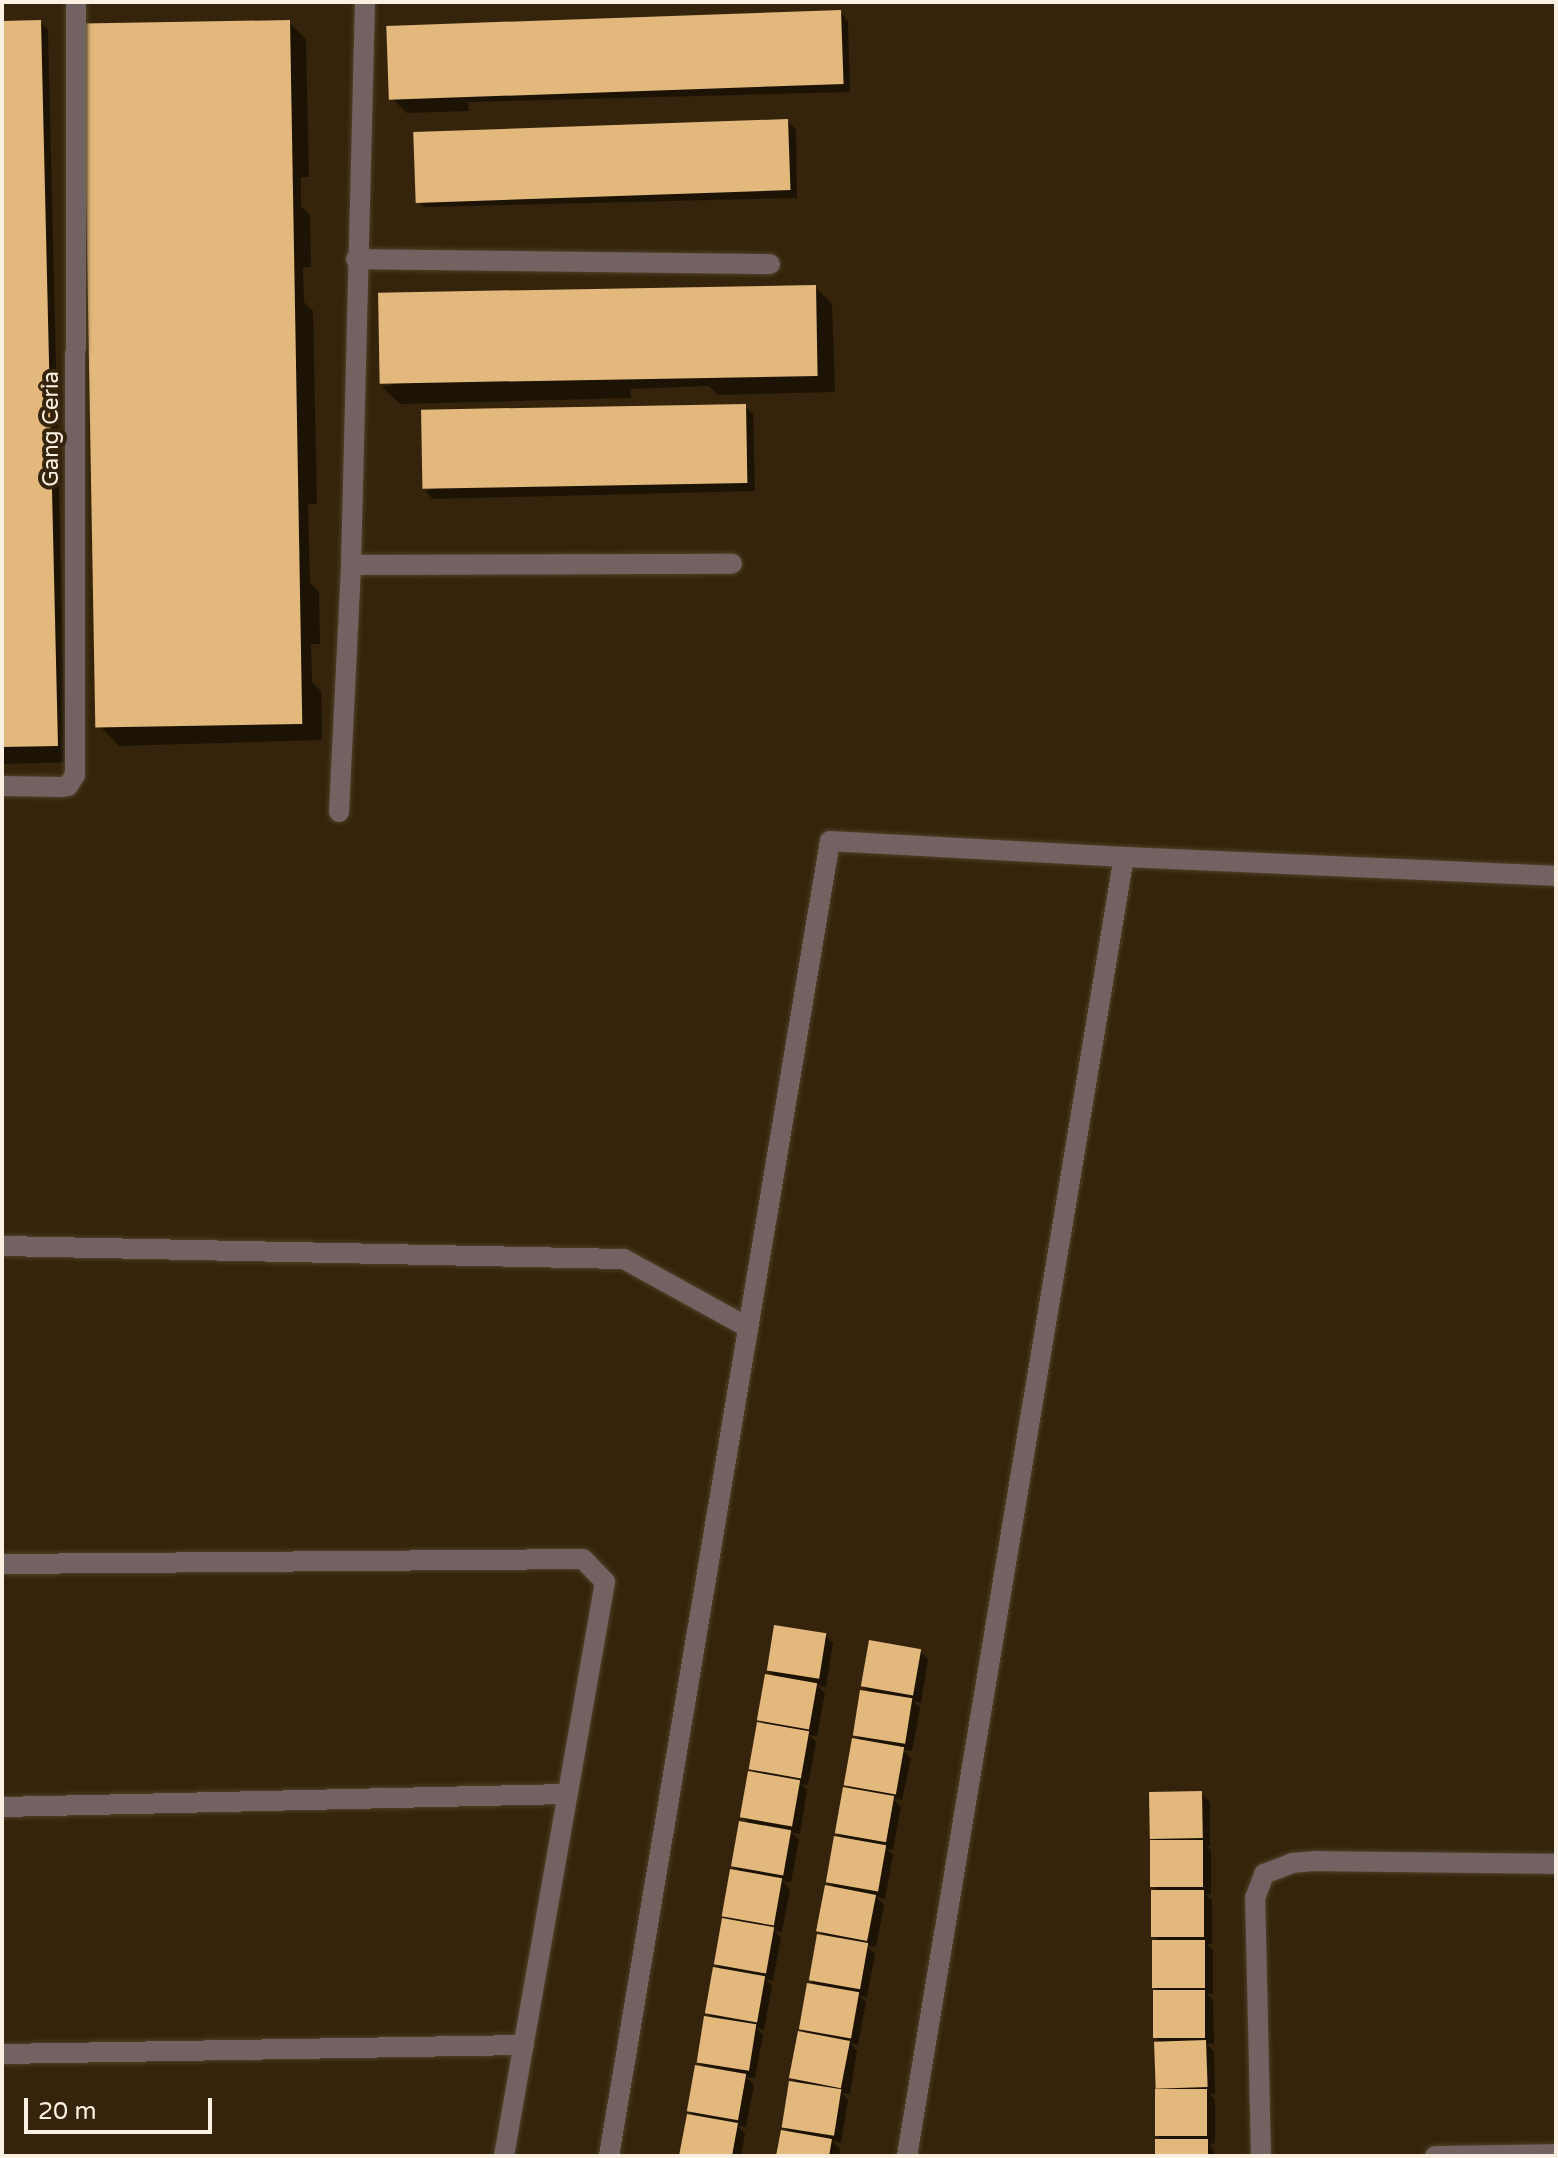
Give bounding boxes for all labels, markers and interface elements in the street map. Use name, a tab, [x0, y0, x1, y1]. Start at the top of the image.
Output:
street label: Gang Ceria	[39, 371, 65, 487]
scale bar	[28, 2082, 216, 2132]
text: 20 m	[38, 2097, 96, 2126]

